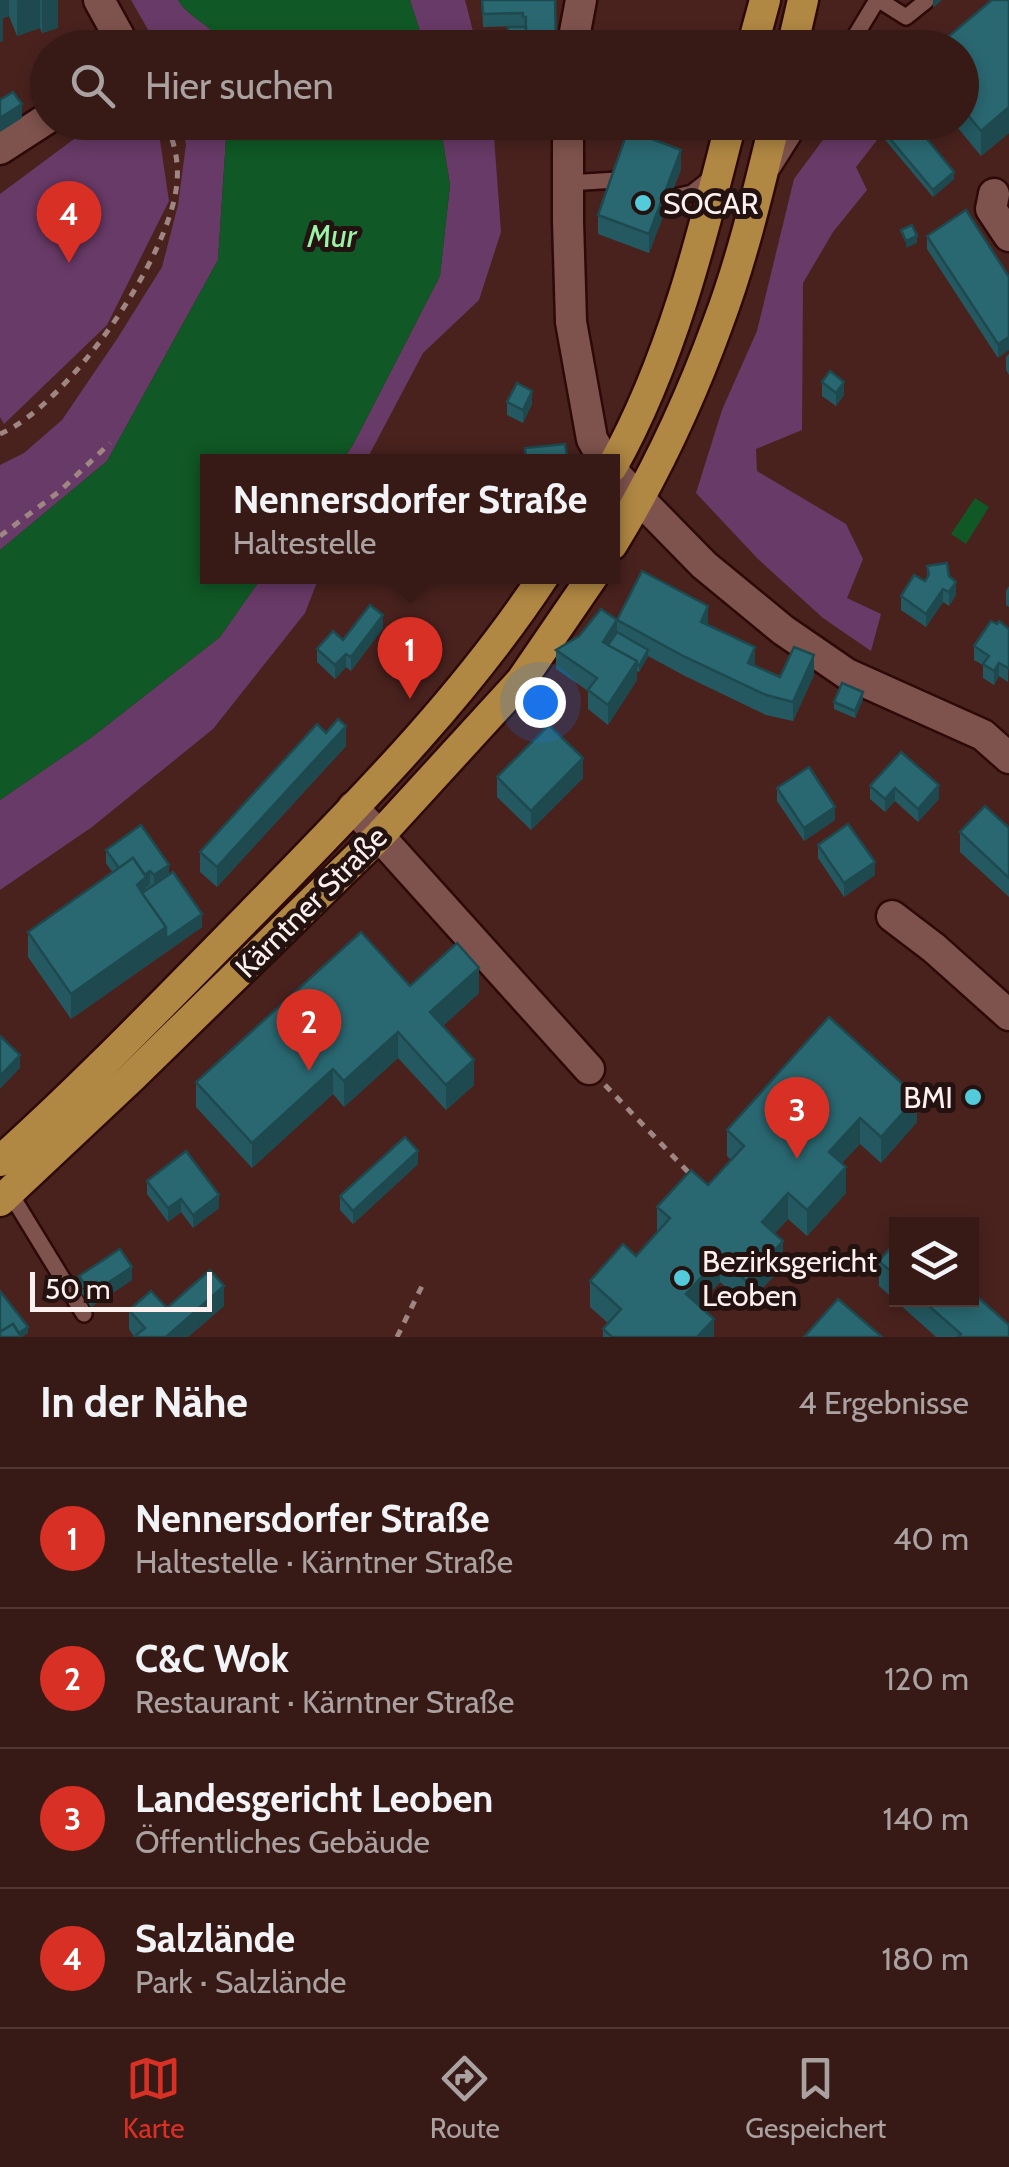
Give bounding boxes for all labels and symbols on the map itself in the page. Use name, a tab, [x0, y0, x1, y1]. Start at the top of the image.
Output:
pin: 4	[36, 180, 102, 263]
place label: SOCAR	[663, 185, 759, 222]
marker: SOCAR	[632, 192, 654, 214]
water label: Mur	[306, 216, 358, 255]
pin: 1	[378, 616, 442, 699]
your location	[515, 677, 566, 728]
street label: Kärntner Straße	[227, 818, 395, 986]
pin: 2	[276, 988, 342, 1071]
pin: 3	[764, 1076, 830, 1159]
place label: BMI	[903, 1079, 953, 1116]
marker: BMI	[962, 1086, 984, 1108]
place label: Bezirksgericht Leoben	[702, 1243, 877, 1314]
scale bar	[30, 1267, 212, 1312]
marker: Bezirksgericht Leoben	[671, 1267, 693, 1289]

